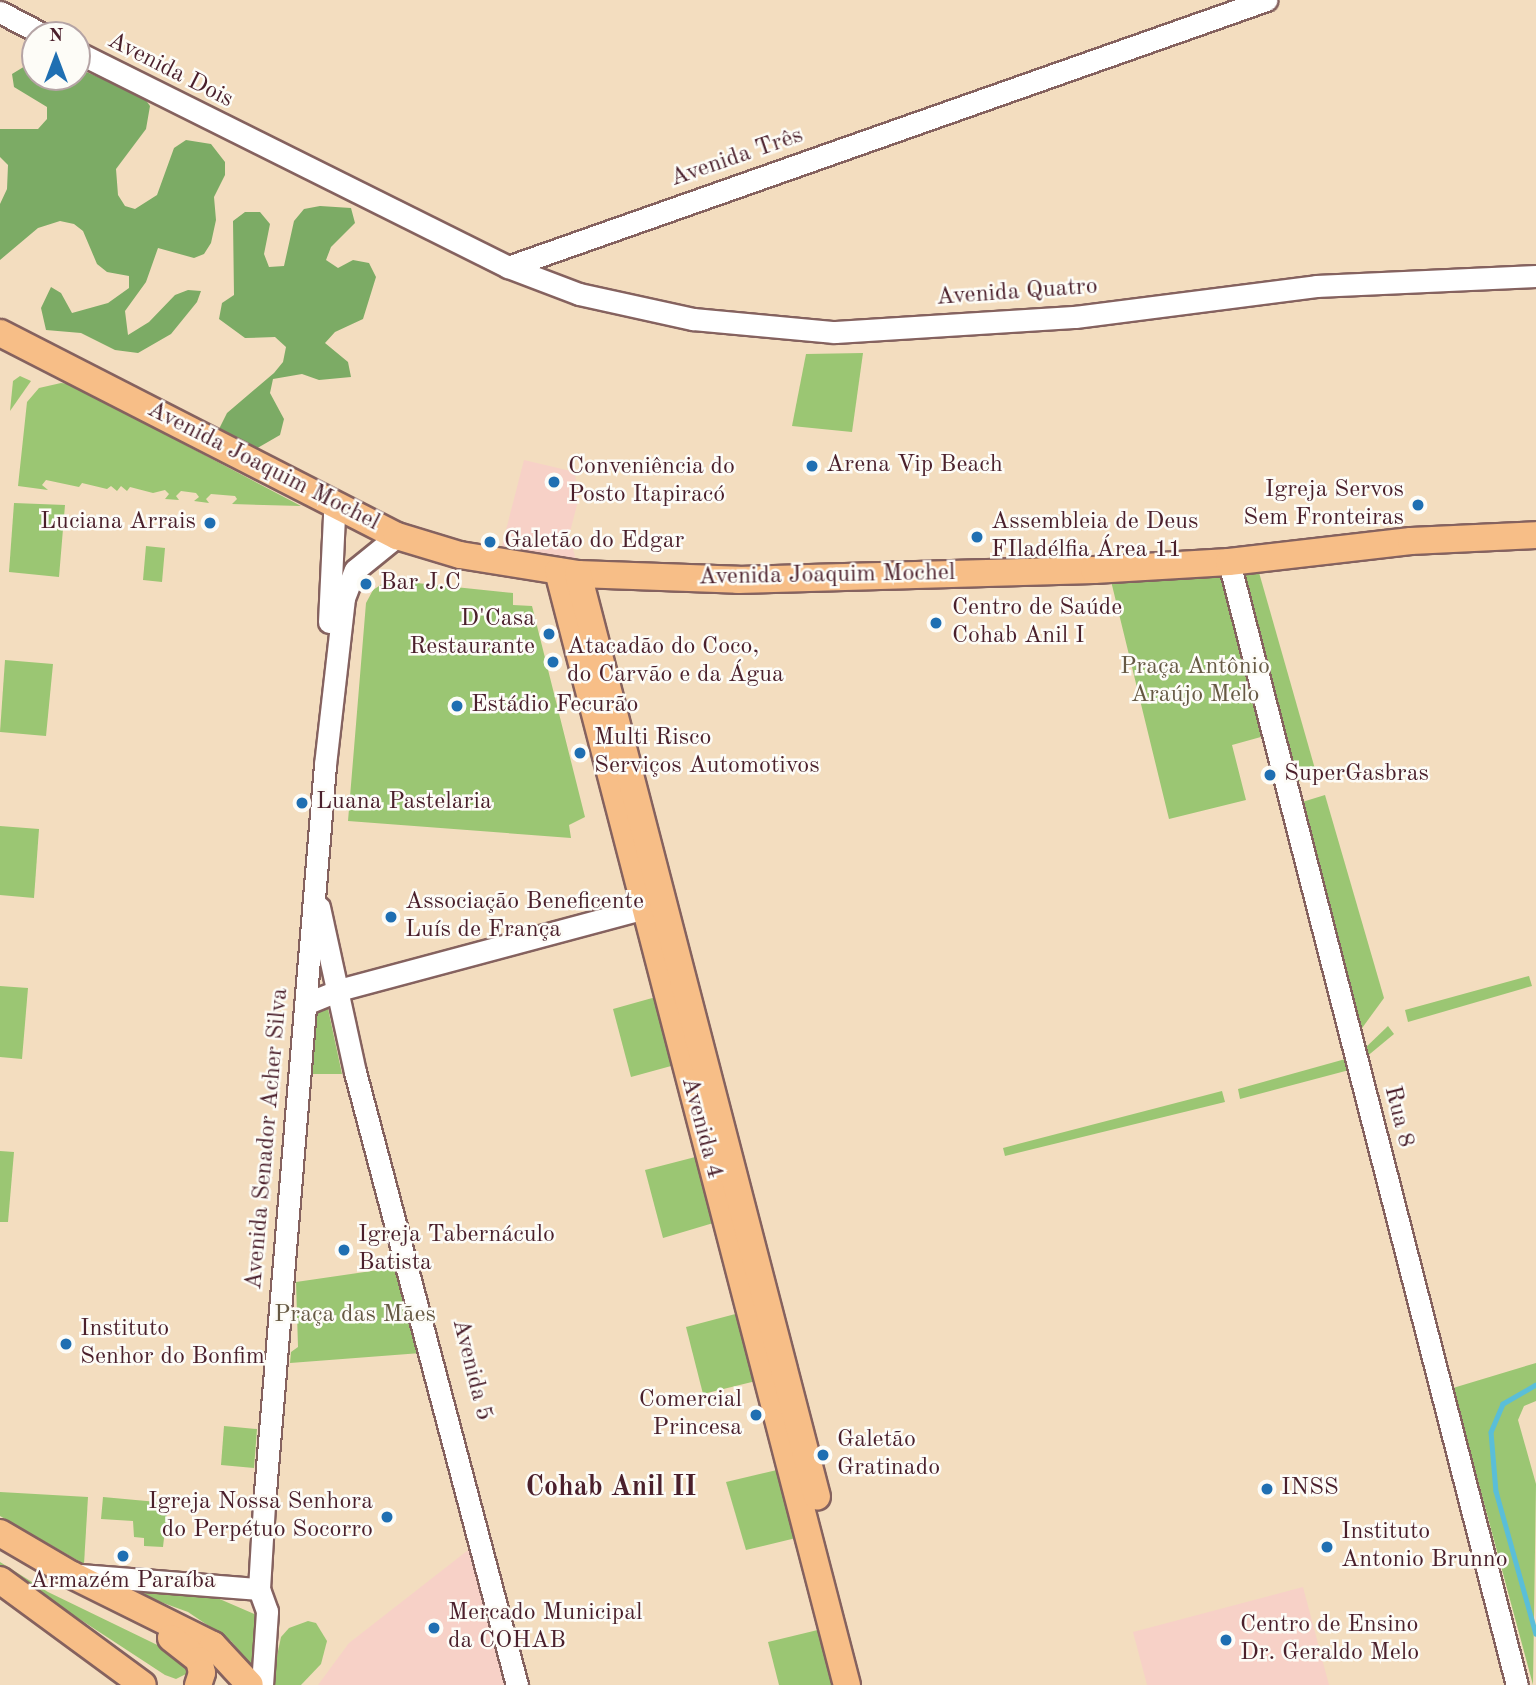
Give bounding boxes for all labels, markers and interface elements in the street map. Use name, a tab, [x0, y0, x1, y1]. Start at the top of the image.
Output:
north arrow	[21, 21, 91, 91]
text: N	[49, 27, 63, 46]
street label: Avenida Dois	[102, 27, 238, 115]
street label: Avenida Três	[667, 122, 807, 194]
street label: Avenida Quatro	[935, 273, 1099, 313]
street label: Avenida Joaquim Mochel	[142, 396, 384, 538]
place label: Arena Vip Beach	[826, 452, 1003, 480]
place label: Conveniência do Posto Itapiracó	[568, 454, 735, 510]
marker: Arena Vip Beach	[804, 458, 820, 474]
marker: Conveniência do Posto Itapiracó	[546, 474, 562, 490]
place label: Igreja Servos Sem Fronteiras	[1243, 477, 1404, 533]
marker: Igreja Servos Sem Fronteiras	[1410, 497, 1426, 513]
place label: Luciana Arrais	[40, 509, 196, 537]
place label: Assembleia de Deus FIladélfia Área 11	[991, 509, 1198, 565]
marker: Luciana Arrais	[202, 515, 218, 531]
place label: Galetão do Edgar	[504, 528, 684, 556]
marker: Assembleia de Deus FIladélfia Área 11	[969, 529, 985, 545]
marker: Galetão do Edgar	[482, 534, 498, 550]
street label: Avenida Joaquim Mochel	[698, 559, 956, 593]
place label: Bar J.C	[380, 570, 461, 598]
marker: Bar J.C	[358, 576, 374, 592]
place label: Centro de Saúde Cohab Anil I	[952, 595, 1122, 651]
place label: D'Casa Restaurante	[409, 606, 535, 662]
marker: Centro de Saúde Cohab Anil I	[926, 613, 946, 633]
marker: D'Casa Restaurante	[541, 626, 557, 642]
place label: Atacadão do Coco, do Carvão e da Água	[567, 634, 784, 690]
marker: Atacadão do Coco, do Carvão e da Água	[545, 654, 561, 670]
park label: Praça Antônio Araújo Melo	[1120, 654, 1270, 710]
place label: Estádio Fecurão	[471, 692, 638, 720]
marker: Estádio Fecurão	[449, 698, 465, 714]
place label: Multi Risco Serviços Automotivos	[594, 725, 820, 781]
marker: Multi Risco Serviços Automotivos	[572, 745, 588, 761]
place label: SuperGasbras	[1284, 761, 1429, 789]
marker: SuperGasbras	[1262, 767, 1278, 783]
place label: Luana Pastelaria	[316, 789, 492, 817]
marker: Luana Pastelaria	[294, 795, 310, 811]
place label: Associação Beneficente Luís de França	[405, 889, 644, 945]
marker: Associação Beneficente Luís de França	[383, 909, 399, 925]
street label: Avenida Senador Acher Silva	[240, 987, 296, 1291]
street label: Avenida 4	[674, 1074, 728, 1182]
street label: Rua 8	[1376, 1083, 1420, 1151]
place label: Igreja Tabernáculo Batista	[358, 1222, 555, 1278]
marker: Igreja Tabernáculo Batista	[336, 1242, 352, 1258]
park label: Praça das Mães	[274, 1302, 436, 1330]
place label: Instituto Senhor do Bonfim	[80, 1316, 265, 1372]
street label: Avenida 5	[444, 1316, 498, 1424]
marker: Instituto Senhor do Bonfim	[58, 1336, 74, 1352]
place label: Comercial Princesa	[639, 1387, 742, 1443]
marker: Comercial Princesa	[748, 1407, 764, 1423]
place label: Galetão Gratinado	[837, 1427, 940, 1483]
marker: Galetão Gratinado	[815, 1447, 831, 1463]
district label: Cohab Anil II	[525, 1471, 697, 1505]
place label: INSS	[1281, 1475, 1339, 1503]
marker: INSS	[1259, 1481, 1275, 1497]
place label: Igreja Nossa Senhora do Perpétuo Socorro	[148, 1489, 373, 1545]
marker: Igreja Nossa Senhora do Perpétuo Socorro	[379, 1509, 395, 1525]
place label: Instituto Antonio Brunno	[1341, 1519, 1508, 1575]
marker: Instituto Antonio Brunno	[1319, 1539, 1335, 1555]
marker: Armazém Paraíba	[115, 1548, 131, 1564]
place label: Armazém Paraíba	[30, 1568, 216, 1596]
place label: Mercado Municipal da COHAB	[448, 1600, 643, 1656]
place label: Centro de Ensino Dr. Geraldo Melo	[1240, 1612, 1419, 1668]
marker: Mercado Municipal da COHAB	[426, 1620, 442, 1636]
marker: Centro de Ensino Dr. Geraldo Melo	[1218, 1632, 1234, 1648]

